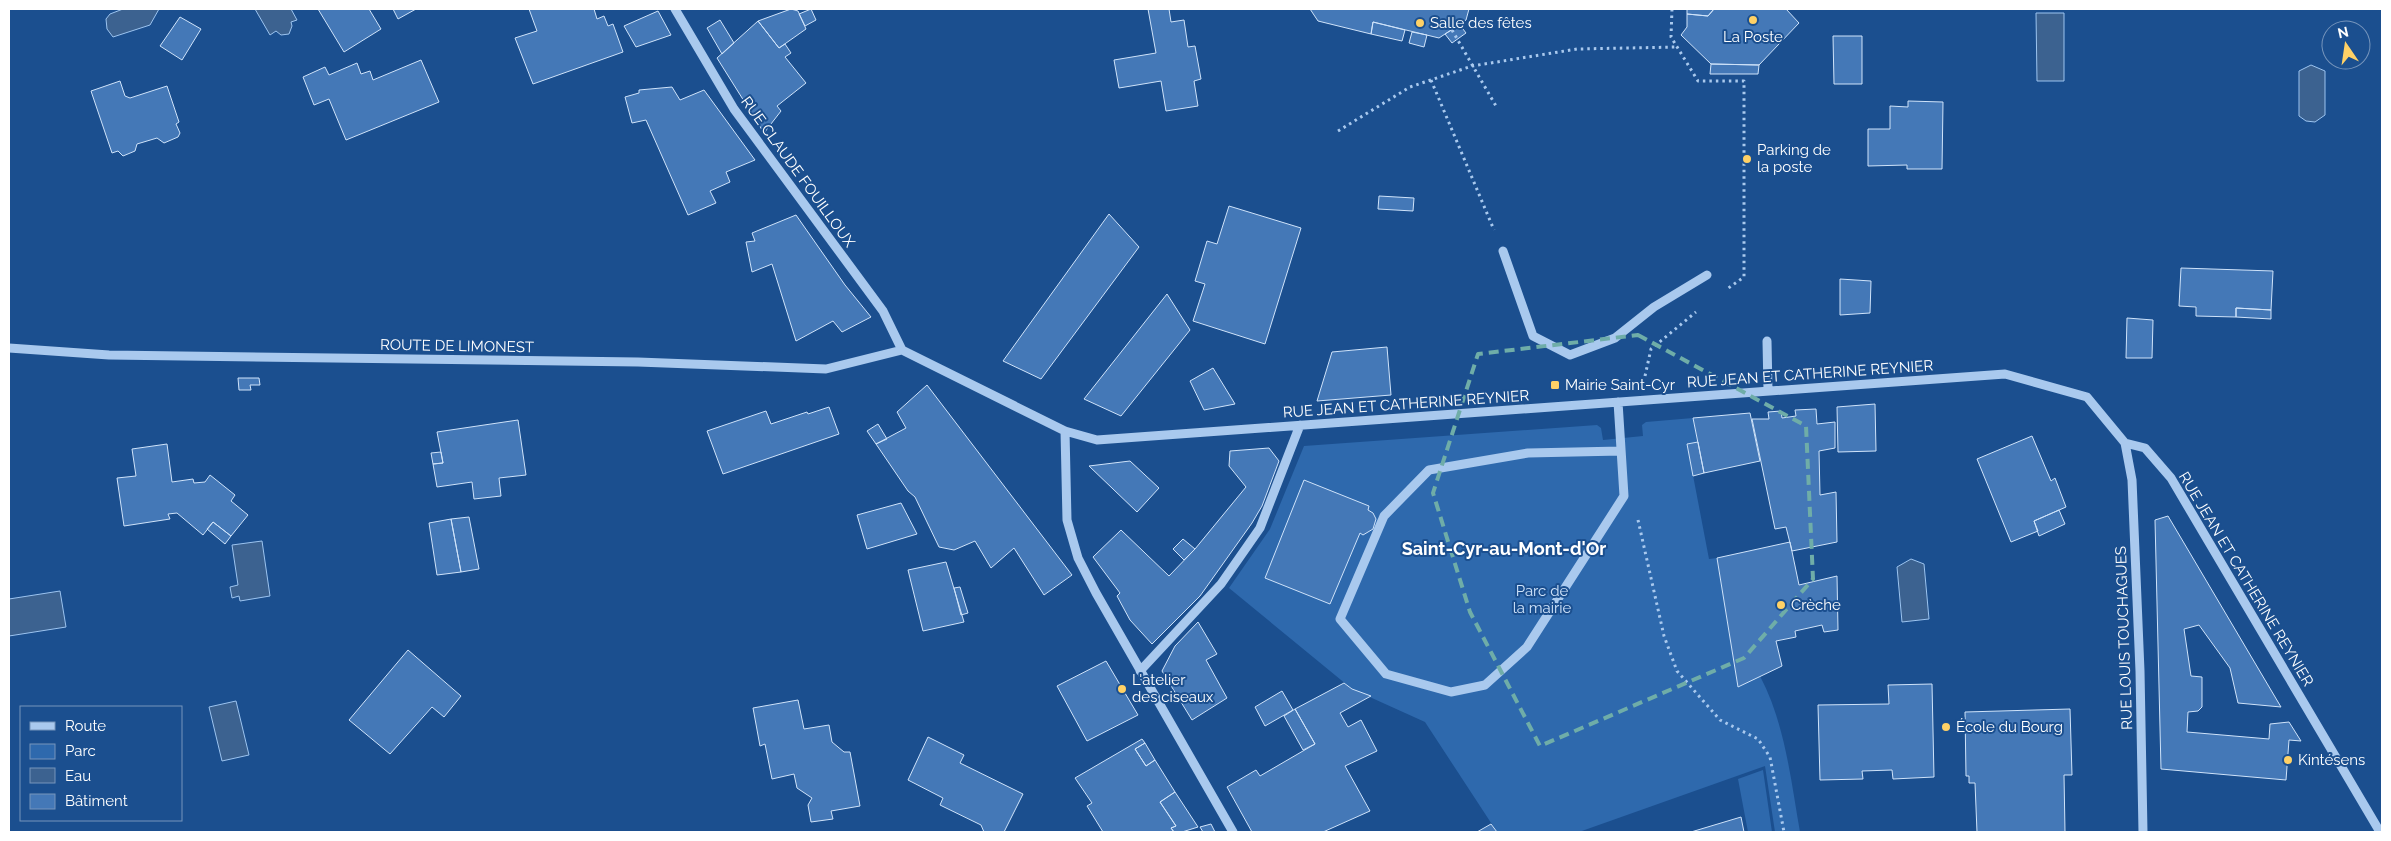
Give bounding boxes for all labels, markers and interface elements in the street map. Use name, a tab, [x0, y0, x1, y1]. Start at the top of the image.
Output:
place label: Salle des fêtes	[1430, 14, 1532, 32]
marker: La Poste	[1747, 14, 1759, 26]
marker: Salle des fêtes	[1414, 17, 1426, 29]
north arrow	[2321, 20, 2371, 70]
text: N	[2336, 23, 2350, 41]
place label: La Poste	[1723, 28, 1783, 46]
street label: RUE CLAUDE FOUILLOUX	[737, 93, 859, 251]
place label: Parking de la poste	[1757, 141, 1831, 176]
marker: Parking de la poste	[1741, 153, 1753, 165]
street label: ROUTE DE LIMONEST	[380, 336, 534, 356]
street label: RUE JEAN ET CATHERINE REYNIER	[1686, 356, 1934, 392]
place label: Mairie Saint-Cyr	[1565, 376, 1676, 394]
marker: Mairie Saint-Cyr	[1549, 379, 1561, 391]
street label: RUE JEAN ET CATHERINE REYNIER	[1282, 386, 1530, 422]
street label: RUE JEAN ET CATHERINE REYNIER	[2175, 469, 2317, 690]
district label: Saint-Cyr-au-Mont-d'Or	[1402, 538, 1606, 559]
street label: RUE LOUIS TOUCHAGUES	[2112, 546, 2136, 730]
park label: Parc de la mairie	[1513, 582, 1572, 617]
place label: Crèche	[1791, 596, 1841, 614]
marker: Crèche	[1775, 599, 1787, 611]
place label: L'atelier des ciseaux	[1132, 671, 1214, 706]
marker: L'atelier des ciseaux	[1116, 683, 1128, 695]
legend	[20, 706, 182, 821]
text: Route	[65, 717, 106, 735]
place label: École du Bourg	[1956, 718, 2063, 736]
marker: École du Bourg	[1940, 721, 1952, 733]
text: Parc	[65, 742, 96, 760]
place label: Kintésens	[2298, 751, 2365, 769]
marker: Kintésens	[2282, 754, 2294, 766]
text: Eau	[65, 767, 91, 785]
text: Bâtiment	[65, 792, 128, 810]

